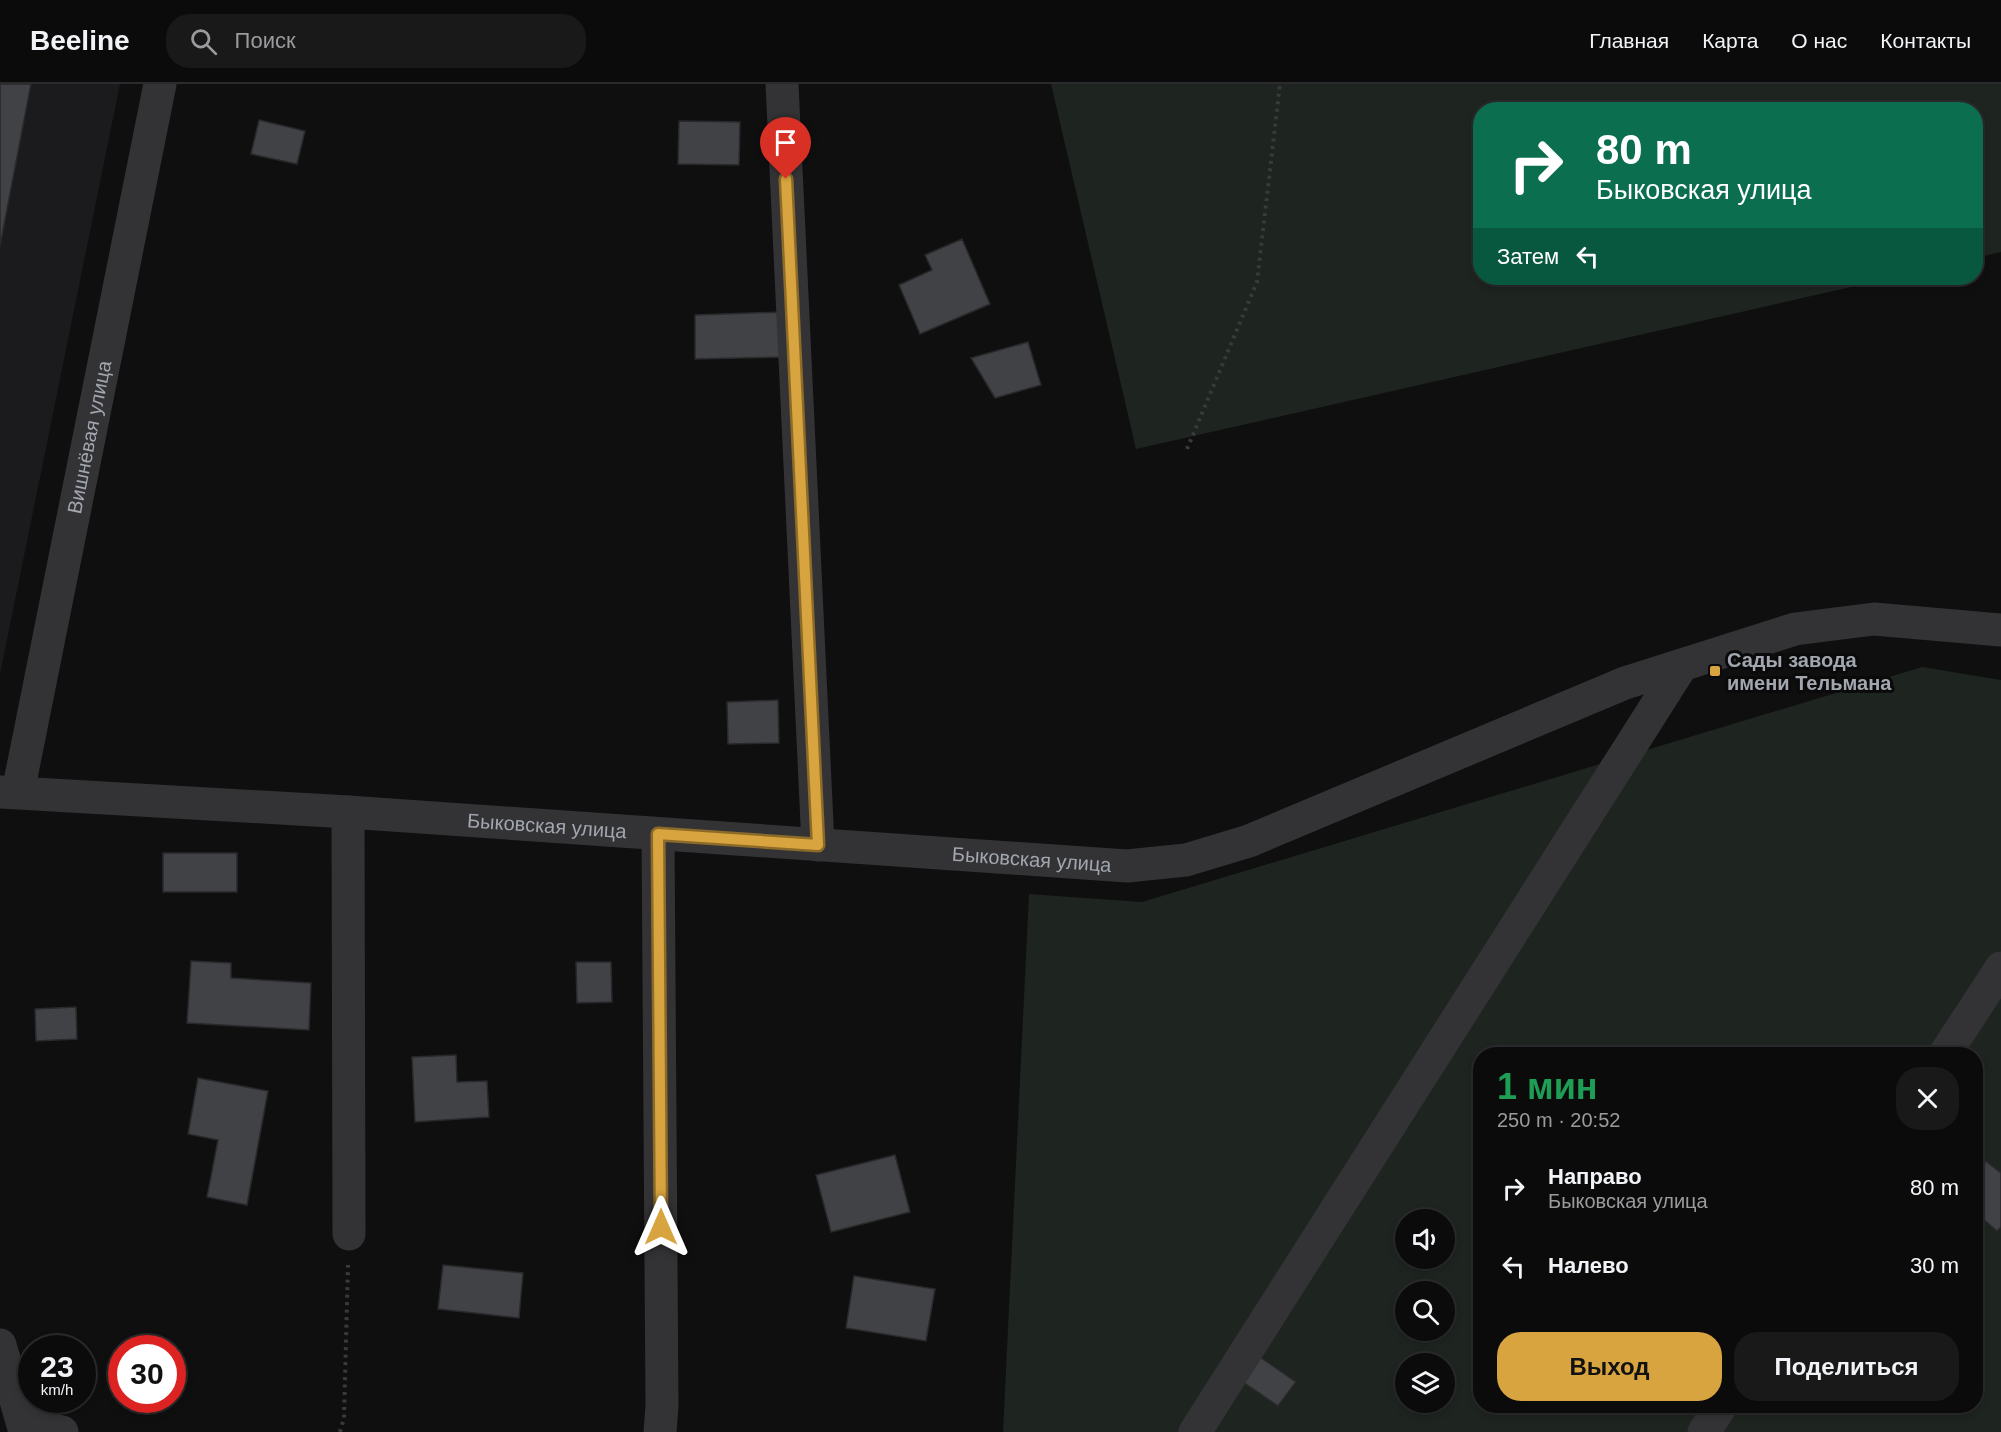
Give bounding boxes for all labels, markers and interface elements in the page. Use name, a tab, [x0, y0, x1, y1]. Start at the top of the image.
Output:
search box	[166, 14, 586, 68]
text: Beeline	[30, 25, 130, 56]
icon: search	[187, 25, 220, 58]
text: Поиск	[235, 28, 296, 53]
text: Главная	[1589, 29, 1669, 52]
text: Карта	[1702, 29, 1758, 52]
text: О нас	[1791, 29, 1847, 52]
text: Контакты	[1880, 29, 1971, 52]
pin	[760, 117, 811, 179]
icon: arrive	[769, 126, 802, 159]
icon: right	[1497, 126, 1575, 204]
text: 80 m	[1596, 126, 1692, 173]
text: Быковская улица	[1596, 175, 1812, 205]
icon: left	[1571, 240, 1604, 273]
text: Затем	[1497, 244, 1559, 269]
street label: Вишнёвая улица	[63, 358, 115, 516]
place label: Сады завода имени Тельмана	[1727, 649, 1892, 694]
marker: Сады завода имени Тельмана	[1708, 664, 1722, 678]
street label: Быковская улица	[467, 809, 628, 842]
street label: Быковская улица	[951, 843, 1113, 876]
text: 1 мин	[1497, 1066, 1598, 1107]
button: close	[1896, 1067, 1959, 1130]
text: 250 m · 20:52	[1497, 1109, 1620, 1131]
text: Направо	[1548, 1164, 1642, 1189]
icon: right	[1497, 1172, 1530, 1205]
text: 80 m	[1910, 1175, 1959, 1200]
text: Быковская улица	[1548, 1190, 1708, 1212]
position arrow	[629, 1195, 693, 1259]
map controls	[1395, 1209, 1455, 1413]
button: sound	[1395, 1209, 1455, 1269]
icon: left	[1497, 1250, 1530, 1283]
text: Налево	[1548, 1253, 1629, 1278]
text: 30 m	[1910, 1253, 1959, 1278]
button: search	[1395, 1281, 1455, 1341]
button: Выход	[1497, 1332, 1722, 1401]
button: Поделиться	[1734, 1332, 1959, 1401]
speed limit sign: 30	[108, 1335, 186, 1413]
text: 23	[40, 1350, 74, 1383]
button: layers	[1395, 1353, 1455, 1413]
text: km/h	[41, 1381, 73, 1398]

